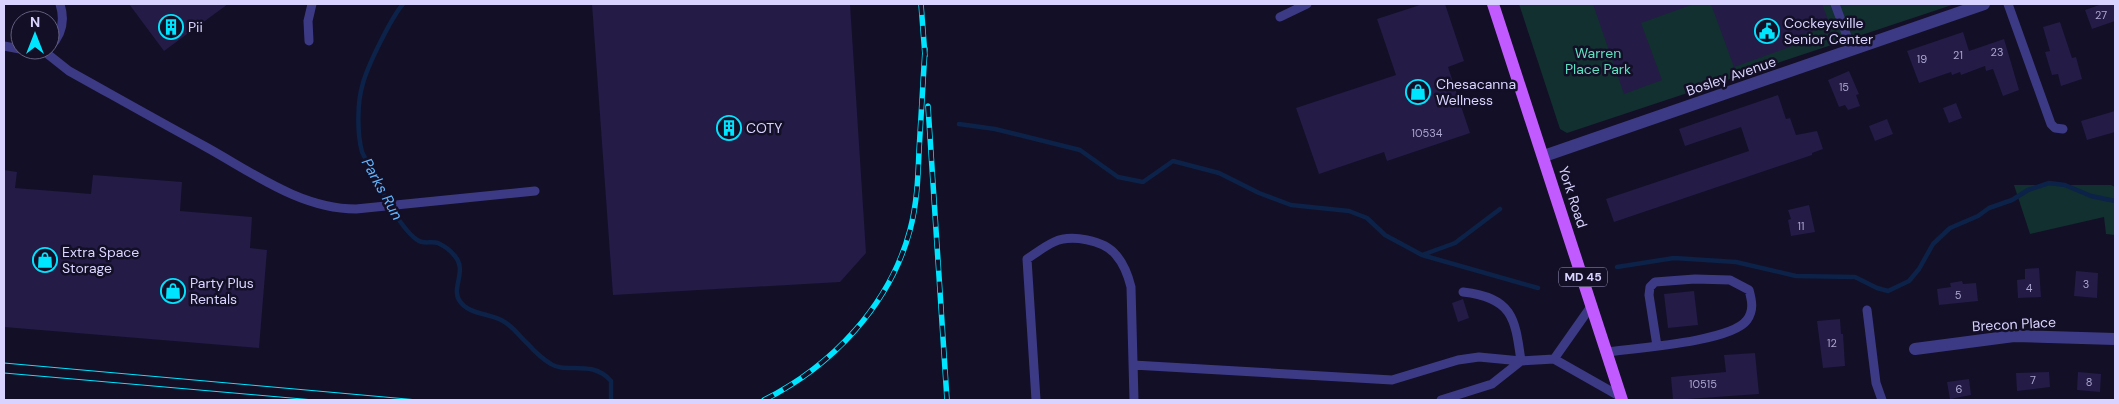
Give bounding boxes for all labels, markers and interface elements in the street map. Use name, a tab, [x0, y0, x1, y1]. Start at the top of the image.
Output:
house number: 27	[2095, 8, 2107, 22]
north arrow	[10, 10, 60, 60]
text: N	[30, 13, 40, 31]
building icon: Pii	[158, 14, 184, 40]
place label: Cockeysville Senior Center	[1784, 14, 1873, 48]
place label: Pii	[188, 18, 203, 36]
public building icon: Cockeysville Senior Center	[1754, 18, 1780, 44]
park label: Warren Place Park	[1565, 44, 1631, 78]
house number: 23	[1991, 45, 2003, 59]
house number: 21	[1953, 48, 1963, 62]
street label: Bosley Avenue	[1684, 52, 1778, 100]
house number: 19	[1917, 52, 1927, 66]
place label: Chesacanna Wellness	[1436, 75, 1516, 109]
shop icon: Chesacanna Wellness	[1405, 79, 1431, 105]
house number: 15	[1839, 80, 1849, 94]
building icon: COTY	[716, 115, 742, 141]
place label: COTY	[746, 119, 782, 137]
house number: 10534	[1412, 126, 1443, 140]
water label: Parks Run	[357, 154, 407, 224]
street label: York Road	[1555, 164, 1591, 230]
house number: 11	[1798, 219, 1804, 233]
place label: Extra Space Storage	[62, 243, 139, 277]
shop icon: Extra Space Storage	[32, 247, 58, 273]
road number: MD 45	[1559, 268, 1607, 286]
place label: Party Plus Rentals	[190, 274, 254, 308]
house number: 3	[2083, 277, 2089, 291]
shop icon: Party Plus Rentals	[160, 278, 186, 304]
house number: 4	[2026, 281, 2033, 295]
house number: 5	[1955, 288, 1962, 302]
street label: Brecon Place	[1971, 313, 2057, 335]
house number: 12	[1827, 336, 1837, 350]
house number: 7	[2030, 373, 2036, 387]
house number: 8	[2086, 375, 2092, 389]
house number: 10515	[1689, 377, 1717, 391]
house number: 6	[1956, 382, 1963, 396]

